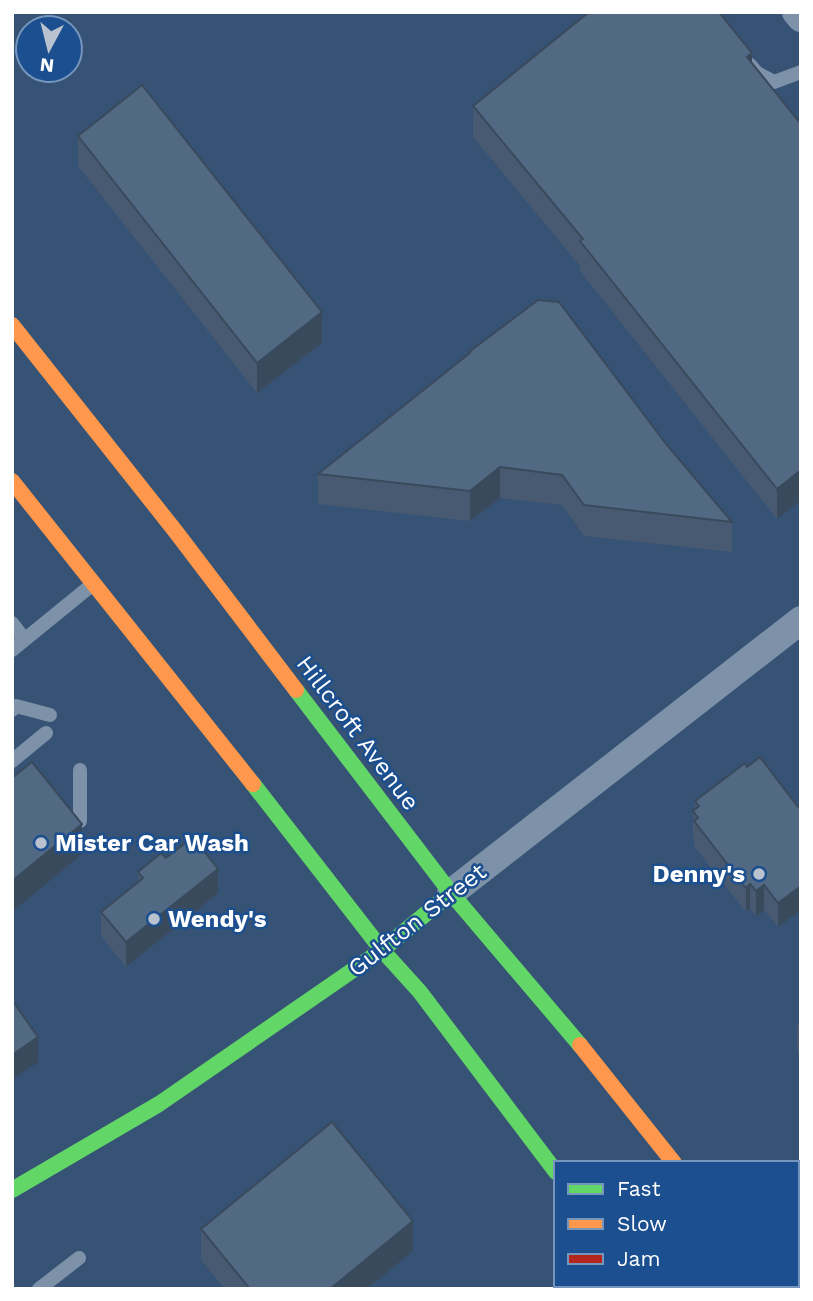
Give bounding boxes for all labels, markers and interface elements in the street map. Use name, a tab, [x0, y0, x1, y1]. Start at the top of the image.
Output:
north arrow	[14, 14, 84, 84]
text: N	[39, 53, 55, 78]
street label: Hillcroft Avenue	[291, 650, 425, 816]
place label: Mister Car Wash	[55, 829, 249, 857]
marker: Mister Car Wash	[33, 835, 49, 851]
street label: Gulfton Street	[342, 857, 492, 983]
place label: Denny's	[652, 860, 745, 888]
marker: Denny's	[751, 866, 767, 882]
place label: Wendy's	[168, 905, 267, 933]
marker: Wendy's	[146, 911, 162, 927]
legend	[554, 1161, 799, 1287]
text: Fast	[617, 1176, 661, 1201]
text: Slow	[617, 1211, 667, 1236]
text: Jam	[617, 1246, 660, 1271]

